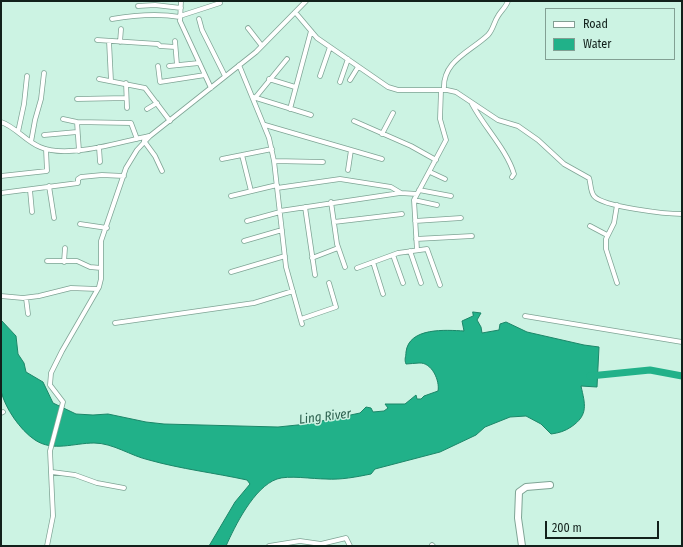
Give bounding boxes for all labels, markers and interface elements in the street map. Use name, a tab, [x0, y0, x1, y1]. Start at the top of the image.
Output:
legend	[545, 8, 675, 60]
text: Road	[583, 17, 608, 31]
text: Water	[583, 37, 611, 51]
water label: Ling River	[298, 406, 352, 428]
scale bar	[547, 513, 661, 539]
text: 200 m	[552, 521, 582, 535]

